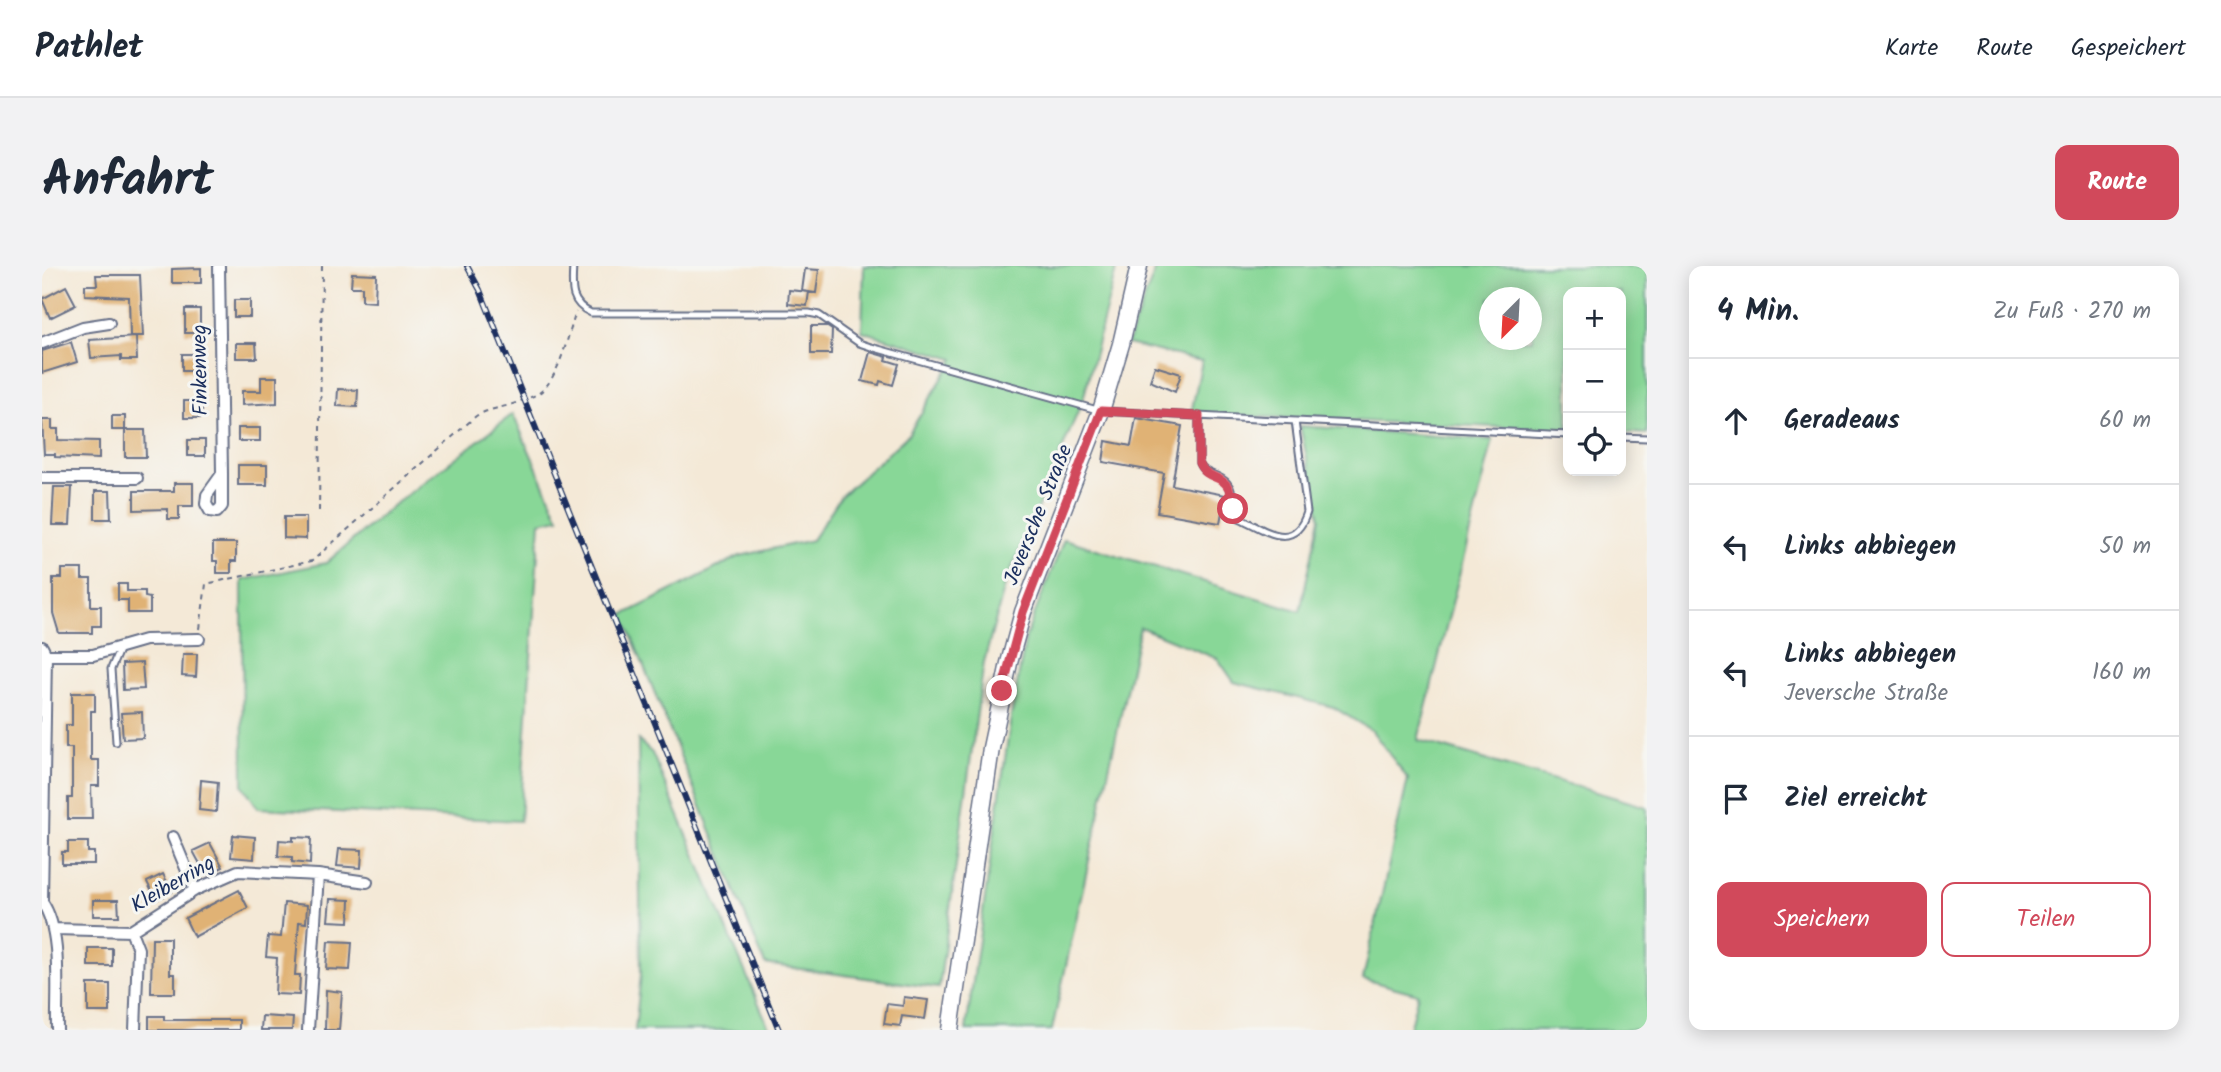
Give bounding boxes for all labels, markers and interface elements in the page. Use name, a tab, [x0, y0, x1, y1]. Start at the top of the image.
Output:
text: Pathlet	[35, 22, 143, 75]
text: Karte	[1885, 29, 1938, 68]
text: Route	[1976, 29, 2033, 68]
text: Gespeichert	[2071, 29, 2186, 68]
text: Anfahrt	[42, 143, 214, 221]
button: Route	[2055, 145, 2179, 220]
north arrow	[1479, 287, 1542, 350]
map controls	[1563, 287, 1626, 476]
button: +	[1563, 287, 1626, 350]
text: 4 Min.	[1717, 288, 1799, 336]
text: Zu Fuß · 270 m	[1993, 294, 2151, 330]
street label: Finkenweg	[184, 324, 218, 416]
button: −	[1563, 350, 1626, 413]
text: Geradeaus	[1784, 400, 1900, 442]
icon: ahead	[1717, 402, 1755, 440]
text: 60 m	[2099, 403, 2151, 439]
button: locate	[1563, 413, 1626, 476]
street label: Jeversche Straße	[996, 439, 1083, 591]
route start	[1217, 493, 1248, 524]
text: Links abbiegen	[1784, 526, 1956, 568]
icon: left	[1717, 528, 1755, 566]
text: 50 m	[2100, 529, 2151, 565]
text: Links abbiegen	[1784, 634, 1956, 676]
icon: left	[1717, 654, 1755, 692]
text: 160 m	[2092, 655, 2151, 691]
route end	[986, 675, 1017, 706]
text: Jeversche Straße	[1784, 676, 1948, 712]
text: Ziel erreicht	[1784, 778, 1927, 820]
icon: arrive	[1717, 780, 1755, 818]
street label: Kleiberring	[125, 848, 221, 922]
button: Speichern	[1717, 882, 1927, 957]
button: Teilen	[1941, 882, 2151, 957]

